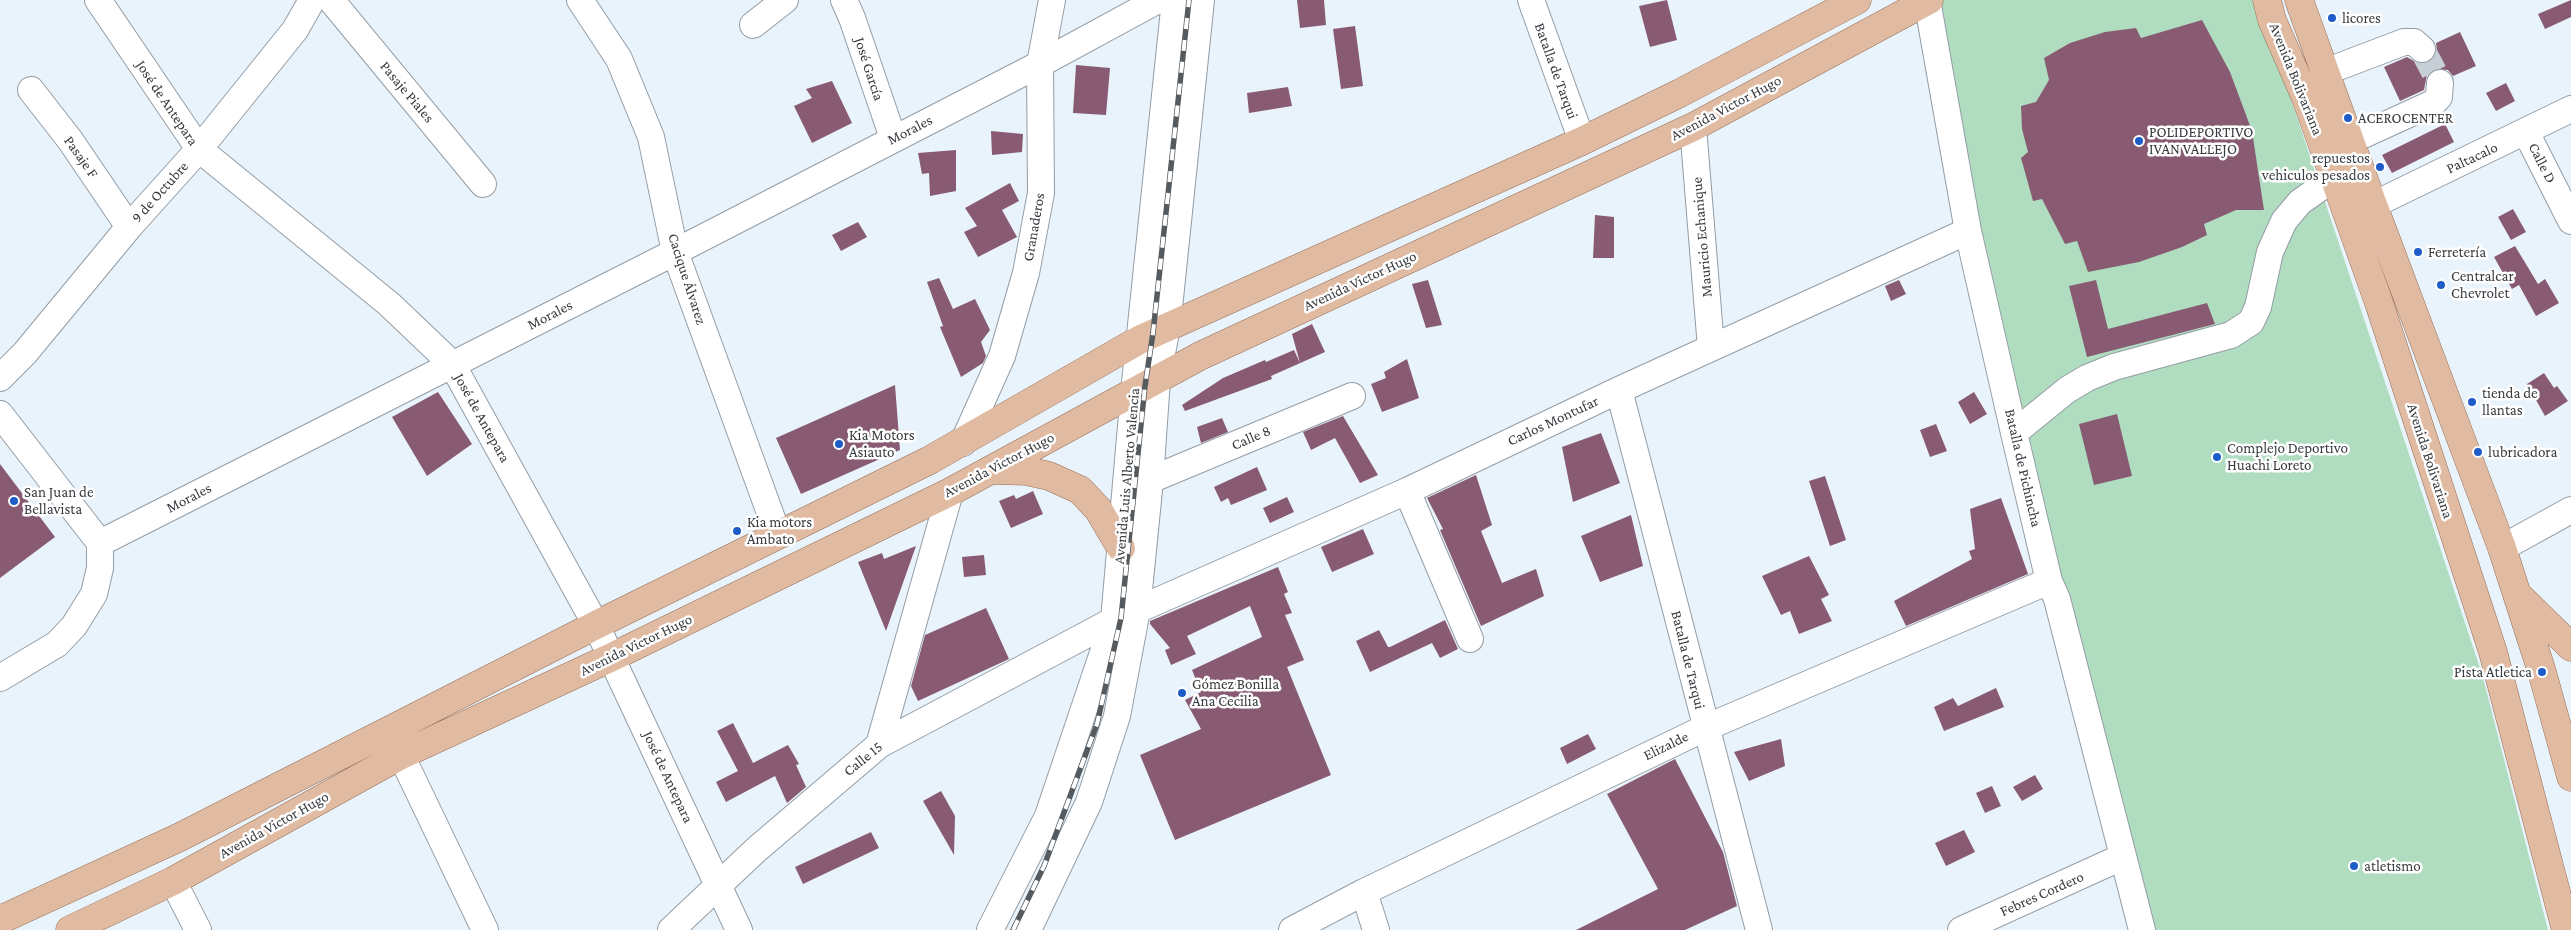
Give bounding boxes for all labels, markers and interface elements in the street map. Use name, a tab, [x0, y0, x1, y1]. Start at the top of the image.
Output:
place label: licores	[2342, 9, 2381, 27]
marker: licores	[2326, 12, 2338, 24]
street label: Batalla de Tarqui	[1530, 20, 1582, 122]
street label: Avenida Bolivariana	[2265, 20, 2327, 138]
street label: José García	[850, 35, 888, 103]
street label: José de Antepara	[132, 57, 202, 149]
street label: Pasaje Piales	[376, 58, 438, 126]
street label: Avenida Victor Hugo	[1668, 71, 1784, 145]
place label: ACEROCENTER	[2358, 109, 2453, 127]
street label: Morales	[884, 111, 936, 149]
marker: ACEROCENTER	[2342, 112, 2354, 124]
place label: POLIDEPORTIVO IVAN VALLEJO	[2149, 123, 2253, 158]
street label: Pasaje F	[60, 132, 102, 182]
marker: POLIDEPORTIVO IVAN VALLEJO	[2133, 135, 2145, 147]
street label: Paltacalo	[2443, 138, 2501, 178]
street label: Calle D	[2524, 140, 2560, 186]
place label: repuestos vehiculos pesados	[2262, 149, 2370, 184]
street label: 9 de Octubre	[128, 158, 192, 226]
marker: repuestos vehiculos pesados	[2374, 161, 2386, 173]
street label: Mauricio Echanique	[1688, 176, 1716, 298]
street label: Granaderos	[1019, 191, 1049, 263]
street label: Cacique Álvarez	[664, 231, 710, 327]
place label: Ferretería	[2428, 243, 2486, 261]
marker: Ferretería	[2412, 246, 2424, 258]
street label: Avenida Victor Hugo	[1301, 247, 1419, 315]
place label: Centralcar Chevrolet	[2451, 267, 2514, 302]
marker: Centralcar Chevrolet	[2435, 279, 2447, 291]
street label: Morales	[524, 296, 576, 334]
street label: José de Antepara	[450, 370, 514, 466]
place label: tienda de llantas	[2482, 384, 2538, 419]
street label: Avenida Luis Alberto Valencia	[1110, 387, 1144, 565]
street label: Carlos Montufar	[1505, 392, 1601, 450]
marker: tienda de llantas	[2466, 396, 2478, 408]
street label: Avenida Bolivariana	[2403, 401, 2457, 521]
street label: Batalla de Pichincha	[2001, 407, 2045, 529]
street label: Calle 8	[1229, 422, 1273, 454]
place label: Kia Motors Asiauto	[849, 426, 915, 461]
street label: Avenida Victor Hugo	[941, 428, 1057, 502]
marker: Kia Motors Asiauto	[833, 438, 845, 450]
place label: Complejo Deportivo Huachi Loreto	[2227, 439, 2348, 474]
place label: lubricadora	[2488, 443, 2557, 461]
marker: lubricadora	[2472, 446, 2484, 458]
marker: Complejo Deportivo Huachi Loreto	[2211, 451, 2223, 463]
street label: Morales	[163, 479, 215, 517]
place label: San Juan de Bellavista	[24, 483, 94, 518]
marker: San Juan de Bellavista	[8, 495, 20, 507]
place label: Kia motors Ambato	[747, 513, 812, 548]
marker: Kia motors Ambato	[731, 525, 743, 537]
street label: Batalla de Tarqui	[1667, 609, 1709, 711]
street label: Avenida Victor Hugo	[577, 610, 695, 680]
place label: Pista Atletica	[2454, 663, 2532, 681]
marker: Pista Atletica	[2536, 666, 2548, 678]
place label: Gómez Bonilla Ana Cecilia	[1192, 675, 1279, 710]
marker: Gómez Bonilla Ana Cecilia	[1176, 687, 1188, 699]
street label: Elizalde	[1641, 727, 1691, 765]
street label: José de Antepara	[639, 728, 697, 826]
street label: Calle 15	[840, 738, 886, 780]
street label: Avenida Victor Hugo	[216, 787, 332, 863]
place label: atletismo	[2364, 857, 2421, 875]
marker: atletismo	[2348, 860, 2360, 872]
street label: Febres Cordero	[1997, 868, 2087, 920]

